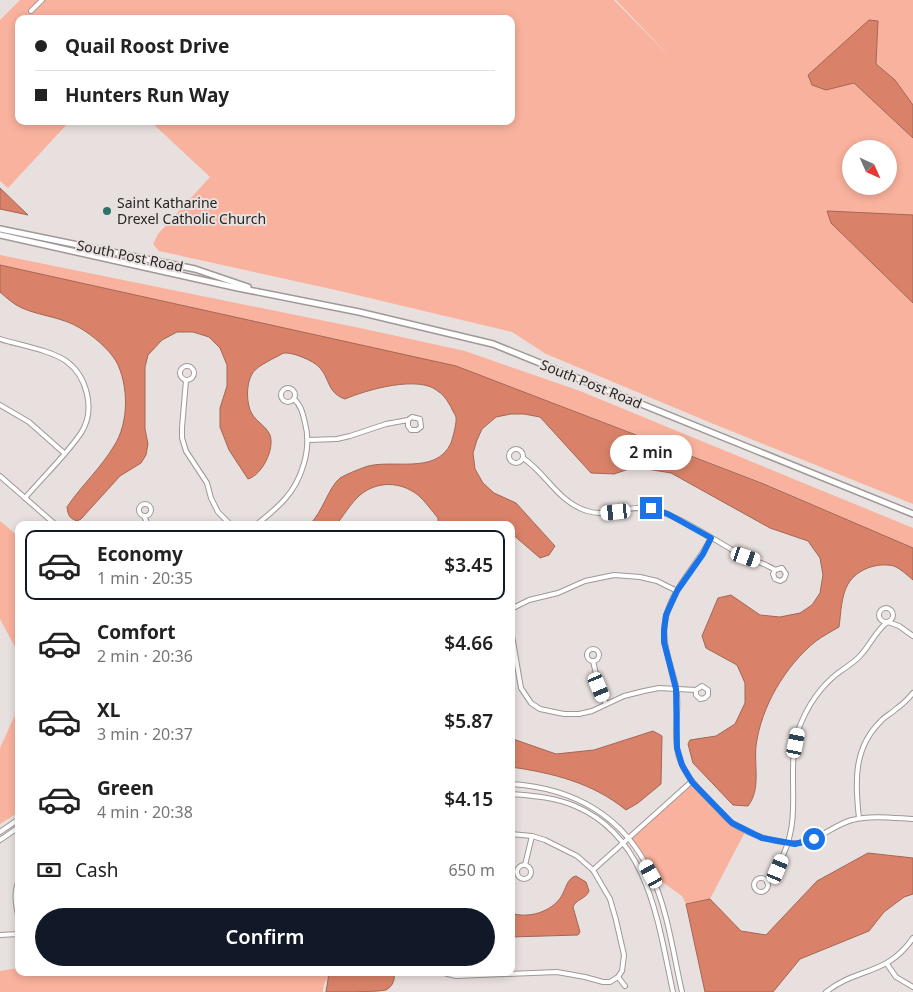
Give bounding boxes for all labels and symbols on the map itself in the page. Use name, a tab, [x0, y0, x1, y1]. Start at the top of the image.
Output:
north arrow	[842, 140, 898, 195]
place label: Saint Katharine Drexel Catholic Church	[117, 193, 266, 228]
marker: Saint Katharine Drexel Catholic Church	[101, 205, 113, 217]
street label: South Post Road	[75, 235, 185, 276]
street label: South Post Road	[537, 354, 645, 413]
callout: 2 min	[610, 436, 692, 470]
route end	[640, 497, 662, 519]
car	[600, 503, 631, 521]
car	[729, 545, 762, 569]
car	[586, 670, 611, 704]
car	[785, 727, 806, 759]
route start	[803, 828, 825, 850]
car	[765, 852, 790, 886]
car	[637, 857, 664, 891]

